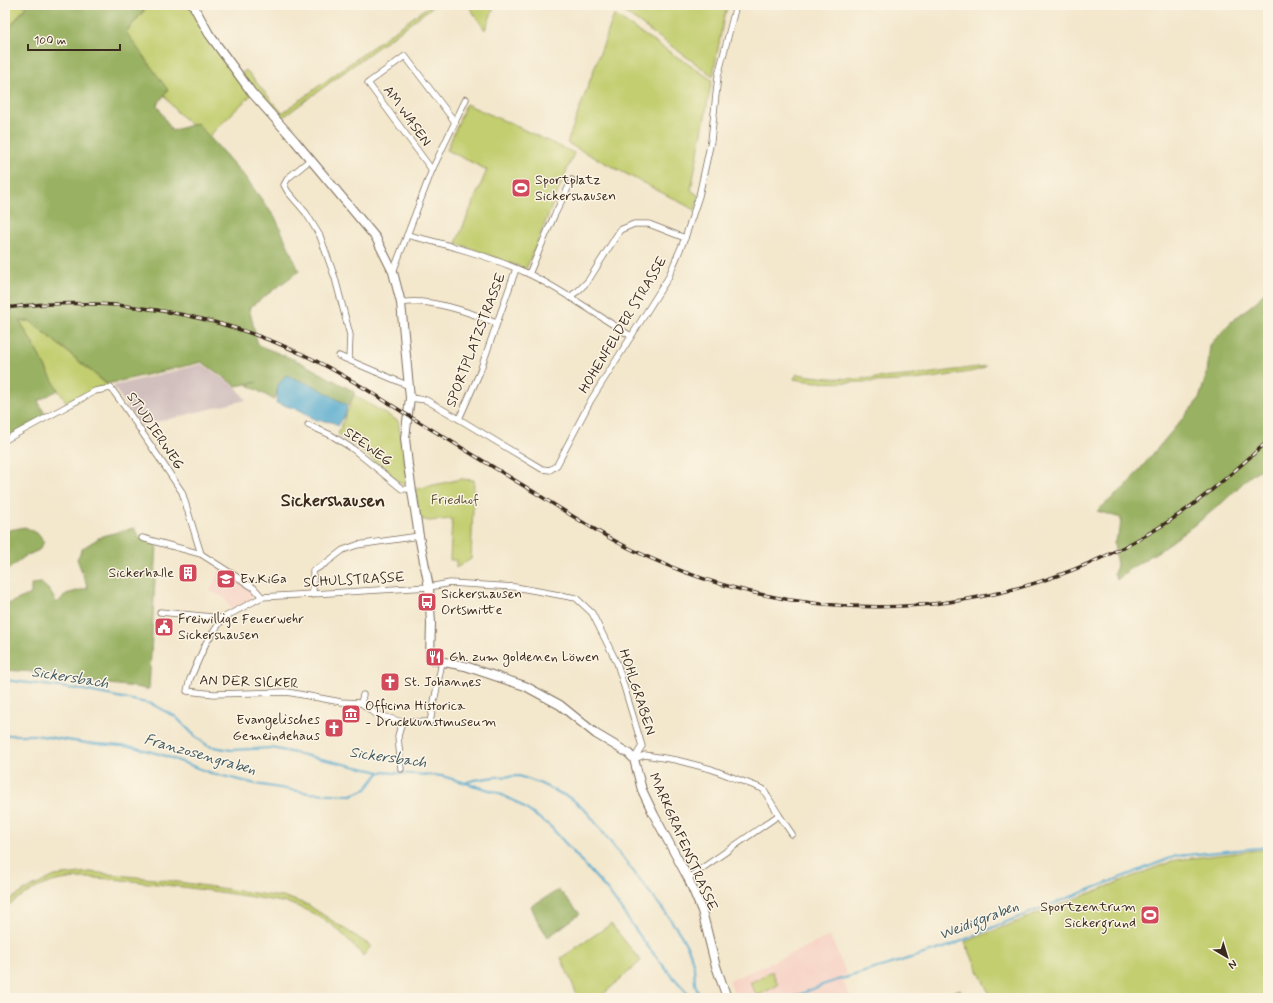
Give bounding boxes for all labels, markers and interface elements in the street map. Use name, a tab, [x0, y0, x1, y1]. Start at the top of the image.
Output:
scale bar	[28, 26, 120, 52]
text: 100 m	[34, 33, 66, 49]
street label: AM WASEN	[379, 82, 435, 150]
place label: Sportplatz Sickershausen	[535, 171, 616, 205]
sports icon: Sportplatz Sickershausen	[510, 177, 532, 199]
street label: HOHENFELDER STRASSE	[575, 253, 671, 397]
street label: SPORTPLATZSTRASSE	[442, 270, 510, 410]
street label: STUDIERWEG	[122, 389, 188, 474]
street label: SEEWEG	[340, 423, 396, 471]
district label: Sickershausen	[281, 489, 385, 513]
park label: Friedhof	[431, 491, 479, 509]
building icon: Sickerhalle	[177, 562, 199, 584]
place label: Sickerhalle	[109, 564, 174, 582]
school or university icon: Ev.KiGa	[215, 568, 237, 590]
street label: SCHULSTRASSE	[303, 568, 405, 592]
place label: Ev.KiGa	[240, 570, 287, 588]
place label: Sickershausen Ortsmitte	[441, 585, 522, 619]
bus stop icon: Sickershausen Ortsmitte	[416, 591, 438, 613]
place label: Freiwillige Feuerwehr Sickershausen	[178, 610, 304, 644]
public building icon: Freiwillige Feuerwehr Sickershausen	[153, 616, 175, 638]
restaurant icon: Gh. zum goldenen Löwen	[424, 646, 446, 668]
street label: HOHLGRABEN	[615, 647, 659, 737]
place label: Gh. zum goldenen Löwen	[449, 648, 599, 667]
water label: Sickersbach	[30, 662, 110, 694]
street label: AN DER SICKER	[199, 671, 299, 693]
church icon: St. Johannes	[379, 671, 401, 693]
place label: St. Johannes	[404, 673, 481, 691]
place label: Officina Historica - Druckkunstmuseum	[365, 697, 496, 731]
museum icon: Officina Historica - Druckkunstmuseum	[340, 703, 362, 725]
place label: Evangelisches Gemeindehaus	[233, 711, 320, 745]
church icon: Evangelisches Gemeindehaus	[323, 717, 345, 739]
water label: Franzosengraben	[142, 730, 259, 781]
water label: Sickersbach	[348, 743, 428, 773]
street label: MARKGRAFENSTRASSE	[644, 770, 722, 914]
water label: Weidiggraben	[936, 896, 1023, 947]
place label: Sportzentrum Sickergrund	[1040, 898, 1136, 934]
sports icon: Sportzentrum Sickergrund	[1139, 904, 1161, 926]
north arrow	[1207, 937, 1247, 977]
text: N	[1225, 956, 1240, 972]

